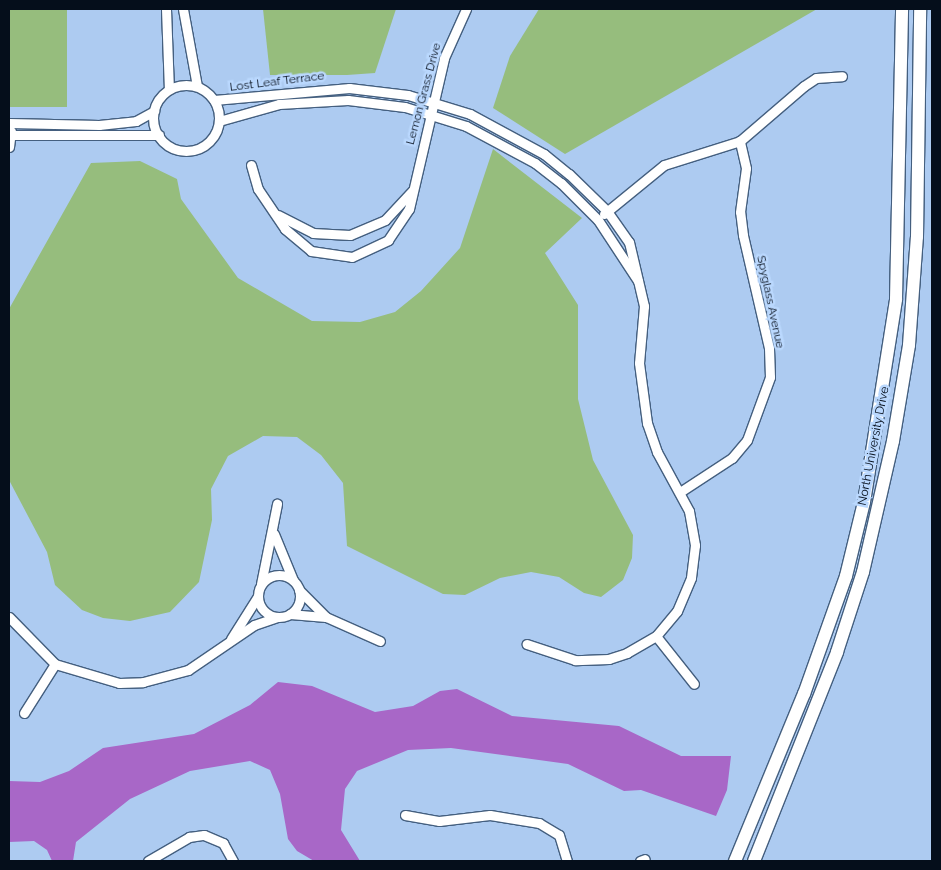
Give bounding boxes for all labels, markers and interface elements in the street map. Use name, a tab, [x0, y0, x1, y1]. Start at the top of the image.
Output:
street label: Lemon Grass Drive	[403, 42, 445, 146]
street label: Lost Leaf Terrace	[229, 69, 325, 95]
street label: Spyglass Avenue	[753, 254, 787, 350]
street label: North University Drive	[855, 385, 893, 507]

